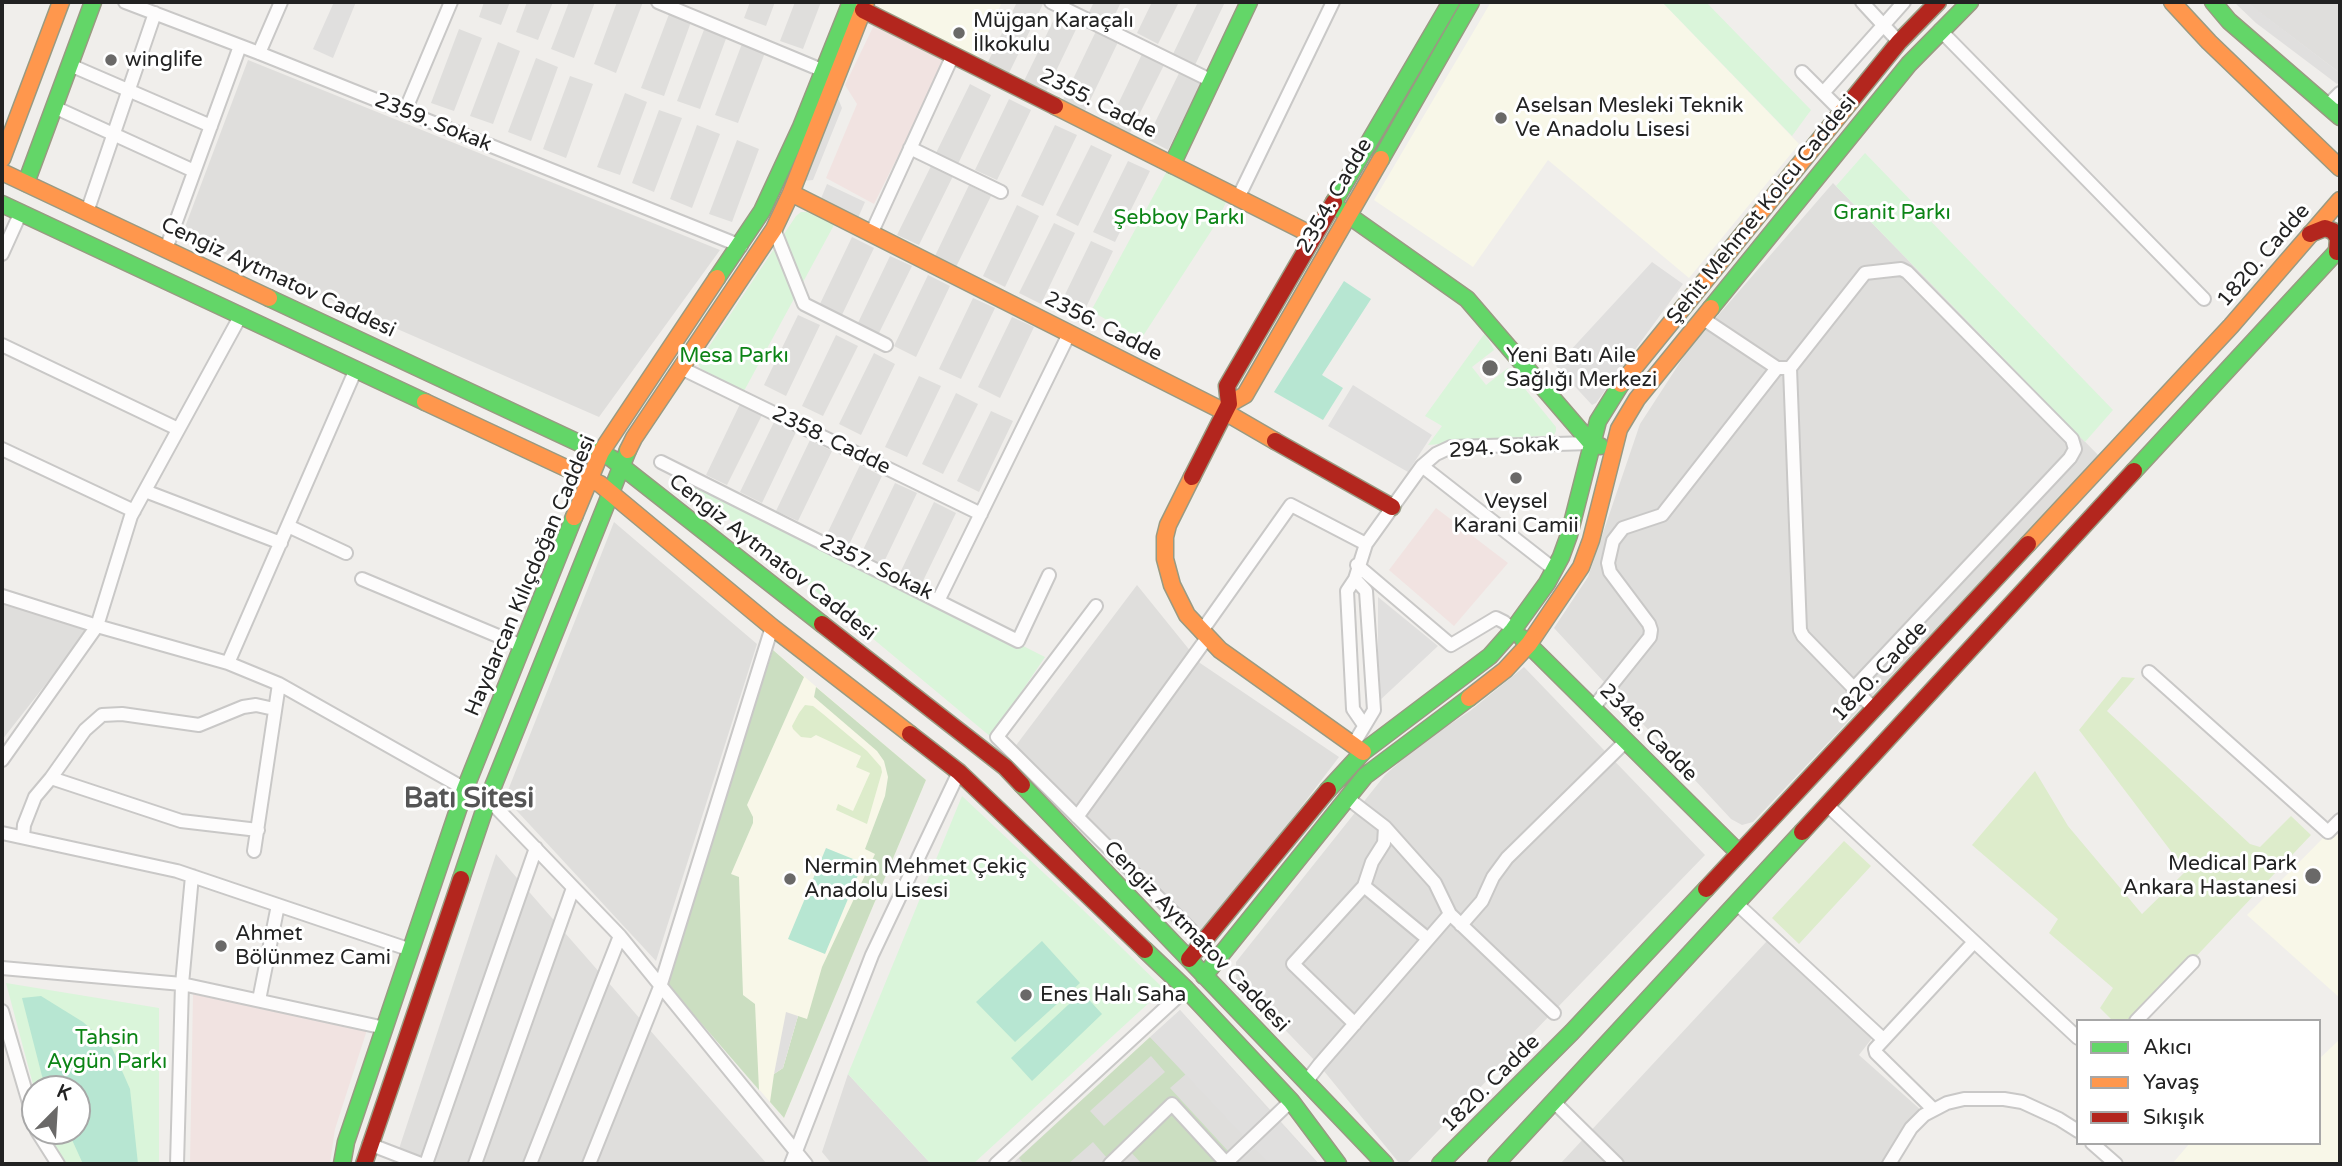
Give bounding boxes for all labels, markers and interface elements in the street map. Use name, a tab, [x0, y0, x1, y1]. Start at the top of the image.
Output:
place label: Müjgan Karaçalı İlkokulu	[973, 8, 1134, 58]
marker: Müjgan Karaçalı İlkokulu	[951, 25, 967, 41]
place label: winglife	[125, 47, 203, 73]
marker: winglife	[103, 52, 119, 68]
street label: 2355. Cadde	[1035, 64, 1161, 144]
street label: 2359. Sokak	[371, 88, 495, 158]
street label: Şehit Mehmet Kolcu Caddesi	[1662, 90, 1862, 330]
place label: Aselsan Mesleki Teknik Ve Anadolu Lisesi	[1515, 93, 1743, 143]
marker: Aselsan Mesleki Teknik Ve Anadolu Lisesi	[1493, 110, 1509, 126]
street label: 2354. Cadde	[1292, 134, 1378, 258]
street label: 1820. Cadde	[2212, 199, 2316, 313]
park label: Granit Parkı	[1833, 200, 1951, 226]
park label: Şebboy Parkı	[1114, 205, 1244, 231]
street label: Cengiz Aytmatov Caddesi	[157, 212, 399, 344]
street label: 2356. Cadde	[1040, 287, 1166, 367]
park label: Mesa Parkı	[679, 343, 789, 369]
place label: Yeni Batı Aile Sağlığı Merkezi	[1506, 343, 1657, 393]
marker: Yeni Batı Aile Sağlığı Merkezi	[1480, 358, 1500, 378]
street label: 2358. Cadde	[768, 402, 894, 480]
street label: Haydarcan Kılıçdoğan Caddesi	[460, 432, 602, 720]
street label: 294. Sokak	[1448, 432, 1560, 464]
street label: Cengiz Aytmatov Caddesi	[663, 469, 881, 647]
marker: Veysel Karani Camii	[1508, 470, 1524, 486]
place label: Veysel Karani Camii	[1453, 489, 1579, 539]
street label: 2357. Sokak	[815, 530, 937, 606]
street label: 1820. Cadde	[1827, 616, 1933, 728]
street label: 2348. Cadde	[1594, 679, 1702, 787]
district label: Batı Sitesi	[404, 783, 534, 817]
street label: Cengiz Aytmatov Caddesi	[1098, 836, 1294, 1038]
place label: Medical Park Ankara Hastanesi	[2123, 851, 2297, 901]
place label: Nermin Mehmet Çekiç Anadolu Lisesi	[804, 854, 1027, 904]
marker: Medical Park Ankara Hastanesi	[2303, 866, 2323, 886]
marker: Nermin Mehmet Çekiç Anadolu Lisesi	[782, 871, 798, 887]
place label: Ahmet Bölünmez Cami	[235, 921, 391, 971]
marker: Ahmet Bölünmez Cami	[213, 938, 229, 954]
place label: Enes Halı Saha	[1040, 982, 1186, 1008]
marker: Enes Halı Saha	[1018, 987, 1034, 1003]
legend	[2076, 1019, 2321, 1145]
park label: Tahsin Aygün Parkı	[47, 1025, 167, 1075]
street label: 1820. Cadde	[1437, 1030, 1545, 1138]
text: Akıcı	[2143, 1035, 2192, 1060]
text: Yavaş	[2143, 1070, 2199, 1095]
north arrow	[21, 1075, 91, 1145]
text: K	[53, 1080, 74, 1105]
text: Sıkışık	[2143, 1105, 2204, 1130]

